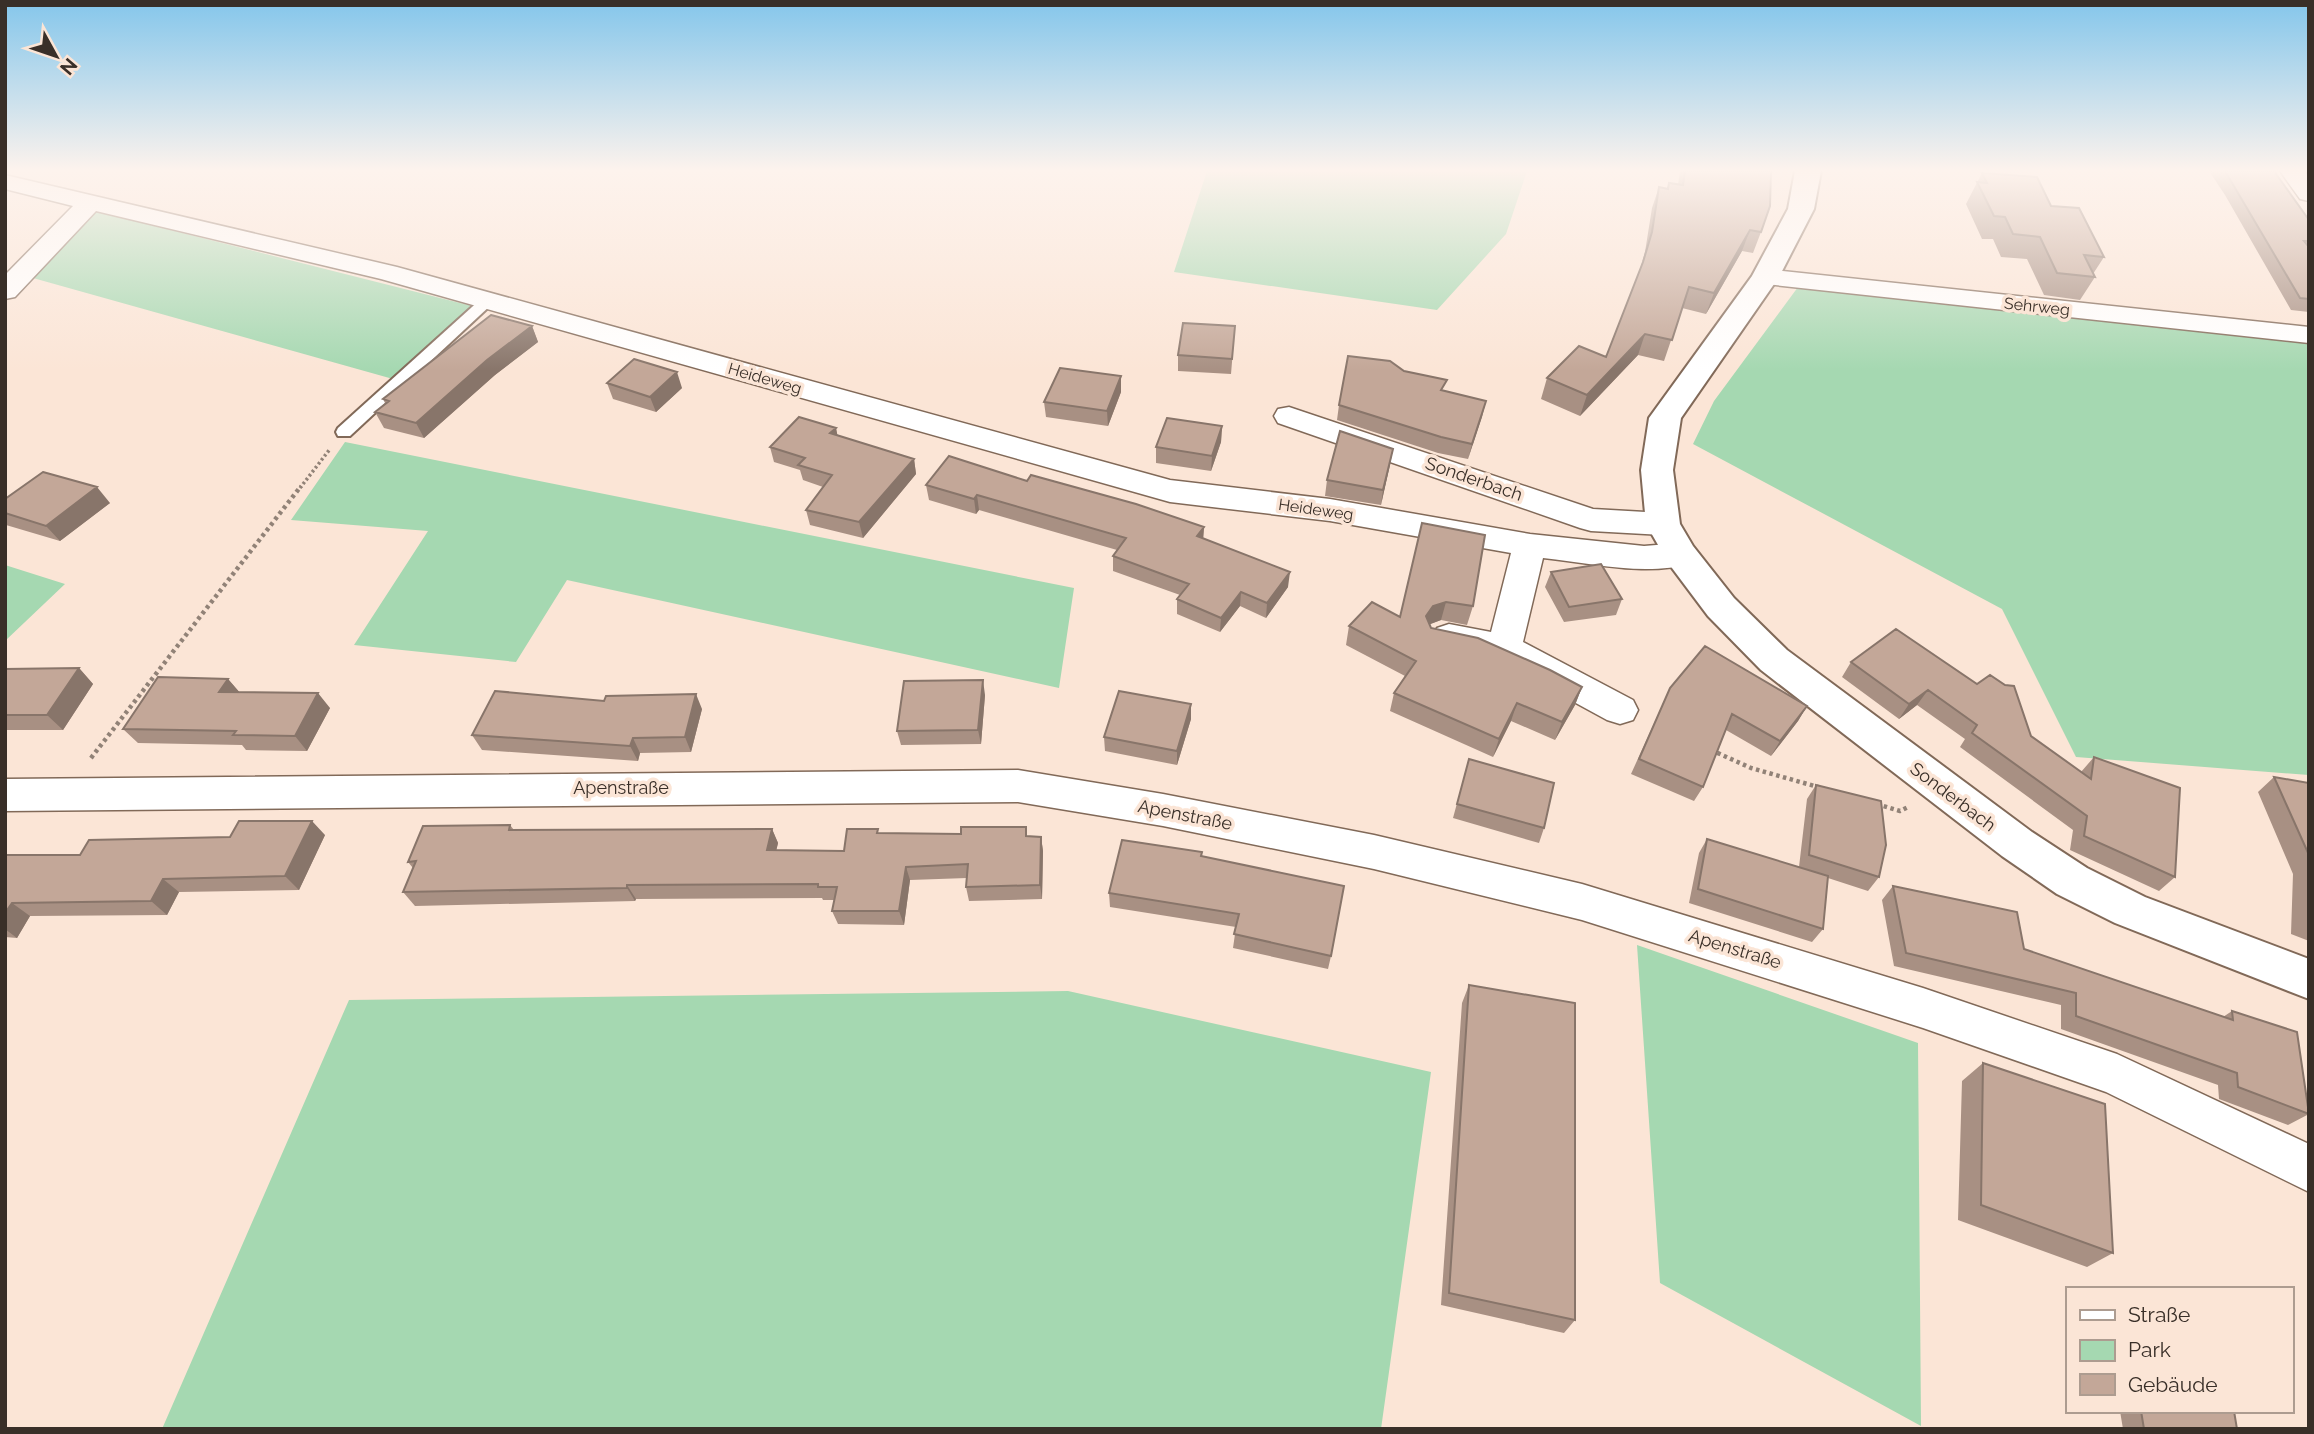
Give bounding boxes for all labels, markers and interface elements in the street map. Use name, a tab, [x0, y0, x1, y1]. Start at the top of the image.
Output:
north arrow	[21, 21, 91, 91]
text: N	[56, 54, 82, 80]
street label: Sehrweg	[2003, 294, 2071, 319]
street label: Heideweg	[726, 359, 804, 398]
street label: Sonderbach	[1423, 452, 1526, 505]
street label: Heideweg	[1277, 495, 1355, 524]
street label: Sonderbach	[1906, 758, 2000, 836]
street label: Apenstraße	[573, 777, 669, 798]
street label: Apenstraße	[1136, 795, 1234, 834]
street label: Apenstraße	[1686, 924, 1784, 973]
legend	[2066, 1287, 2293, 1413]
text: Straße	[2128, 1302, 2190, 1327]
text: Park	[2128, 1337, 2171, 1362]
text: Gebäude	[2128, 1372, 2218, 1397]

